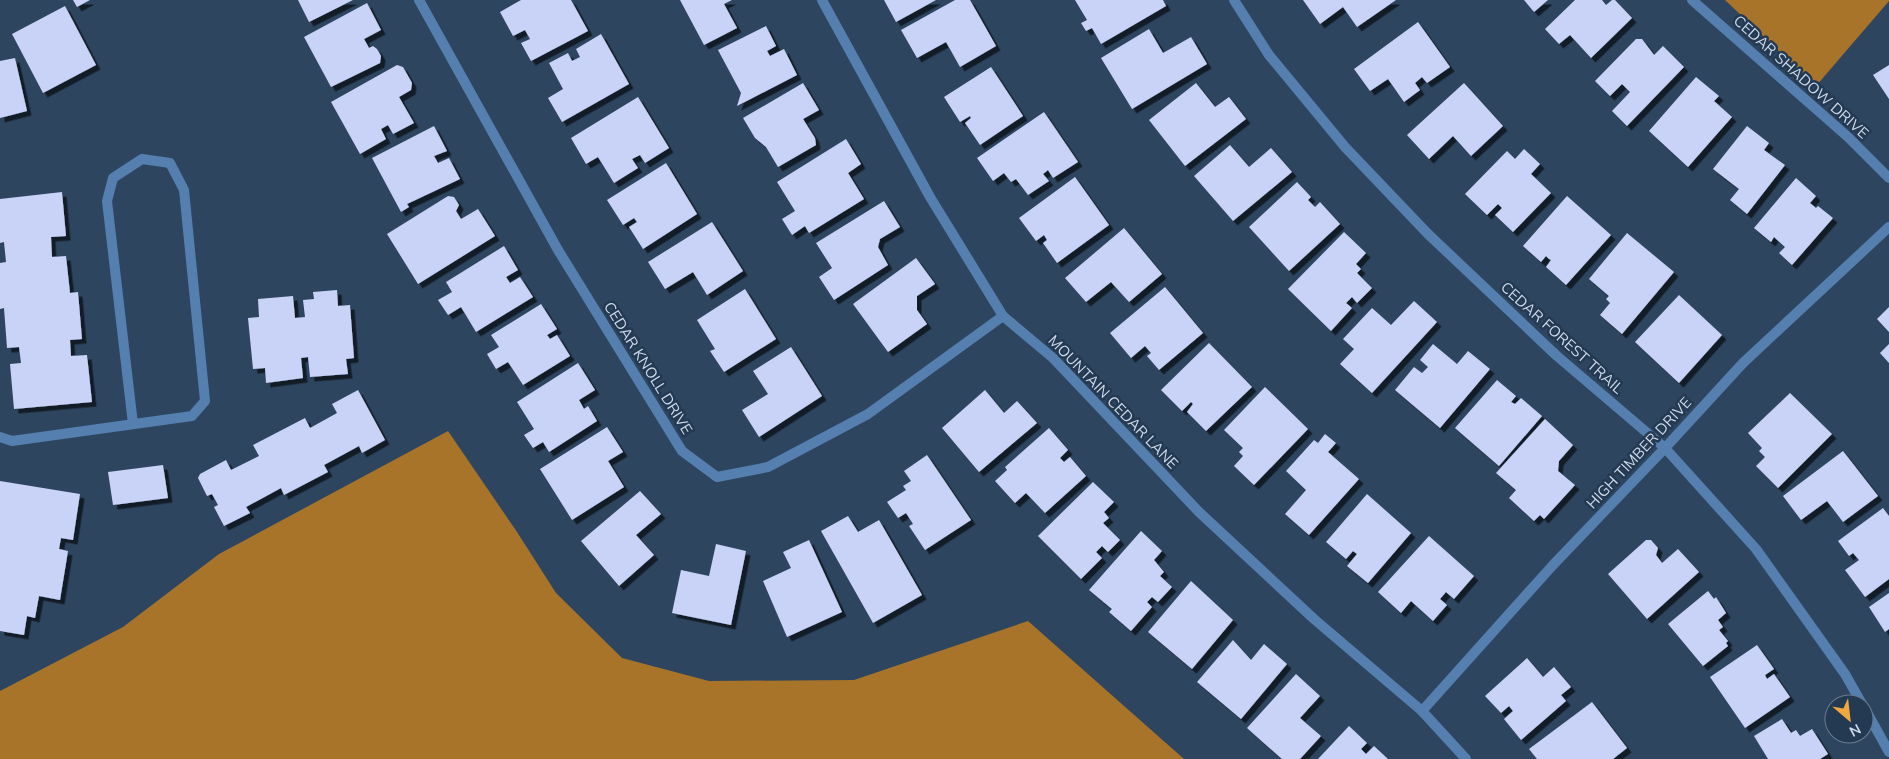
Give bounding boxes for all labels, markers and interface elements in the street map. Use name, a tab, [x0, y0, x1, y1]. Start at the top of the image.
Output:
street label: CEDAR SHADOW DRIVE	[1730, 11, 1873, 142]
street label: CEDAR FOREST TRAIL	[1497, 277, 1628, 398]
street label: CEDAR KNOLL DRIVE	[600, 298, 697, 438]
street label: MOUNTAIN CEDAR LANE	[1044, 331, 1182, 473]
street label: HIGH TIMBER DRIVE	[1582, 393, 1695, 512]
north arrow	[1824, 694, 1874, 744]
text: N	[1846, 720, 1864, 741]

